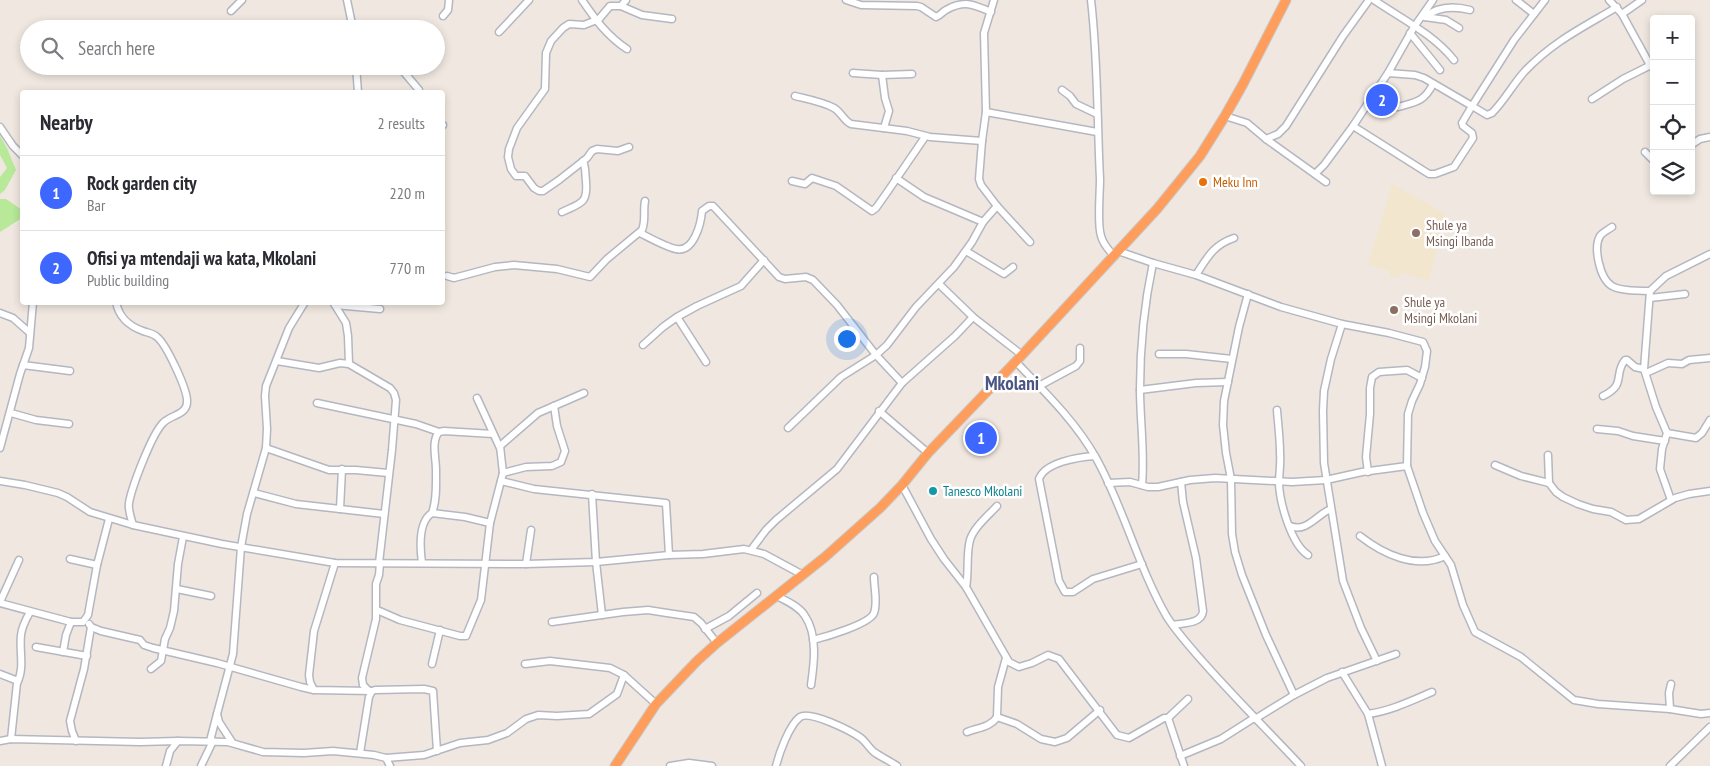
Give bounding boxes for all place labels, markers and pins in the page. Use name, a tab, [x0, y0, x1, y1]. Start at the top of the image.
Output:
pin: 2	[1366, 81, 1398, 119]
place label: Meku Inn	[1213, 173, 1258, 191]
marker: Meku Inn	[1197, 176, 1209, 188]
place label: Shule ya Msingi Ibanda	[1426, 216, 1494, 250]
marker: Shule ya Msingi Ibanda	[1410, 227, 1422, 239]
place label: Shule ya Msingi Mkolani	[1404, 293, 1477, 327]
marker: Shule ya Msingi Mkolani	[1388, 304, 1400, 316]
pin: 1	[965, 419, 997, 457]
place label: Tanesco Mkolani	[943, 482, 1022, 500]
marker: Tanesco Mkolani	[927, 485, 939, 497]

